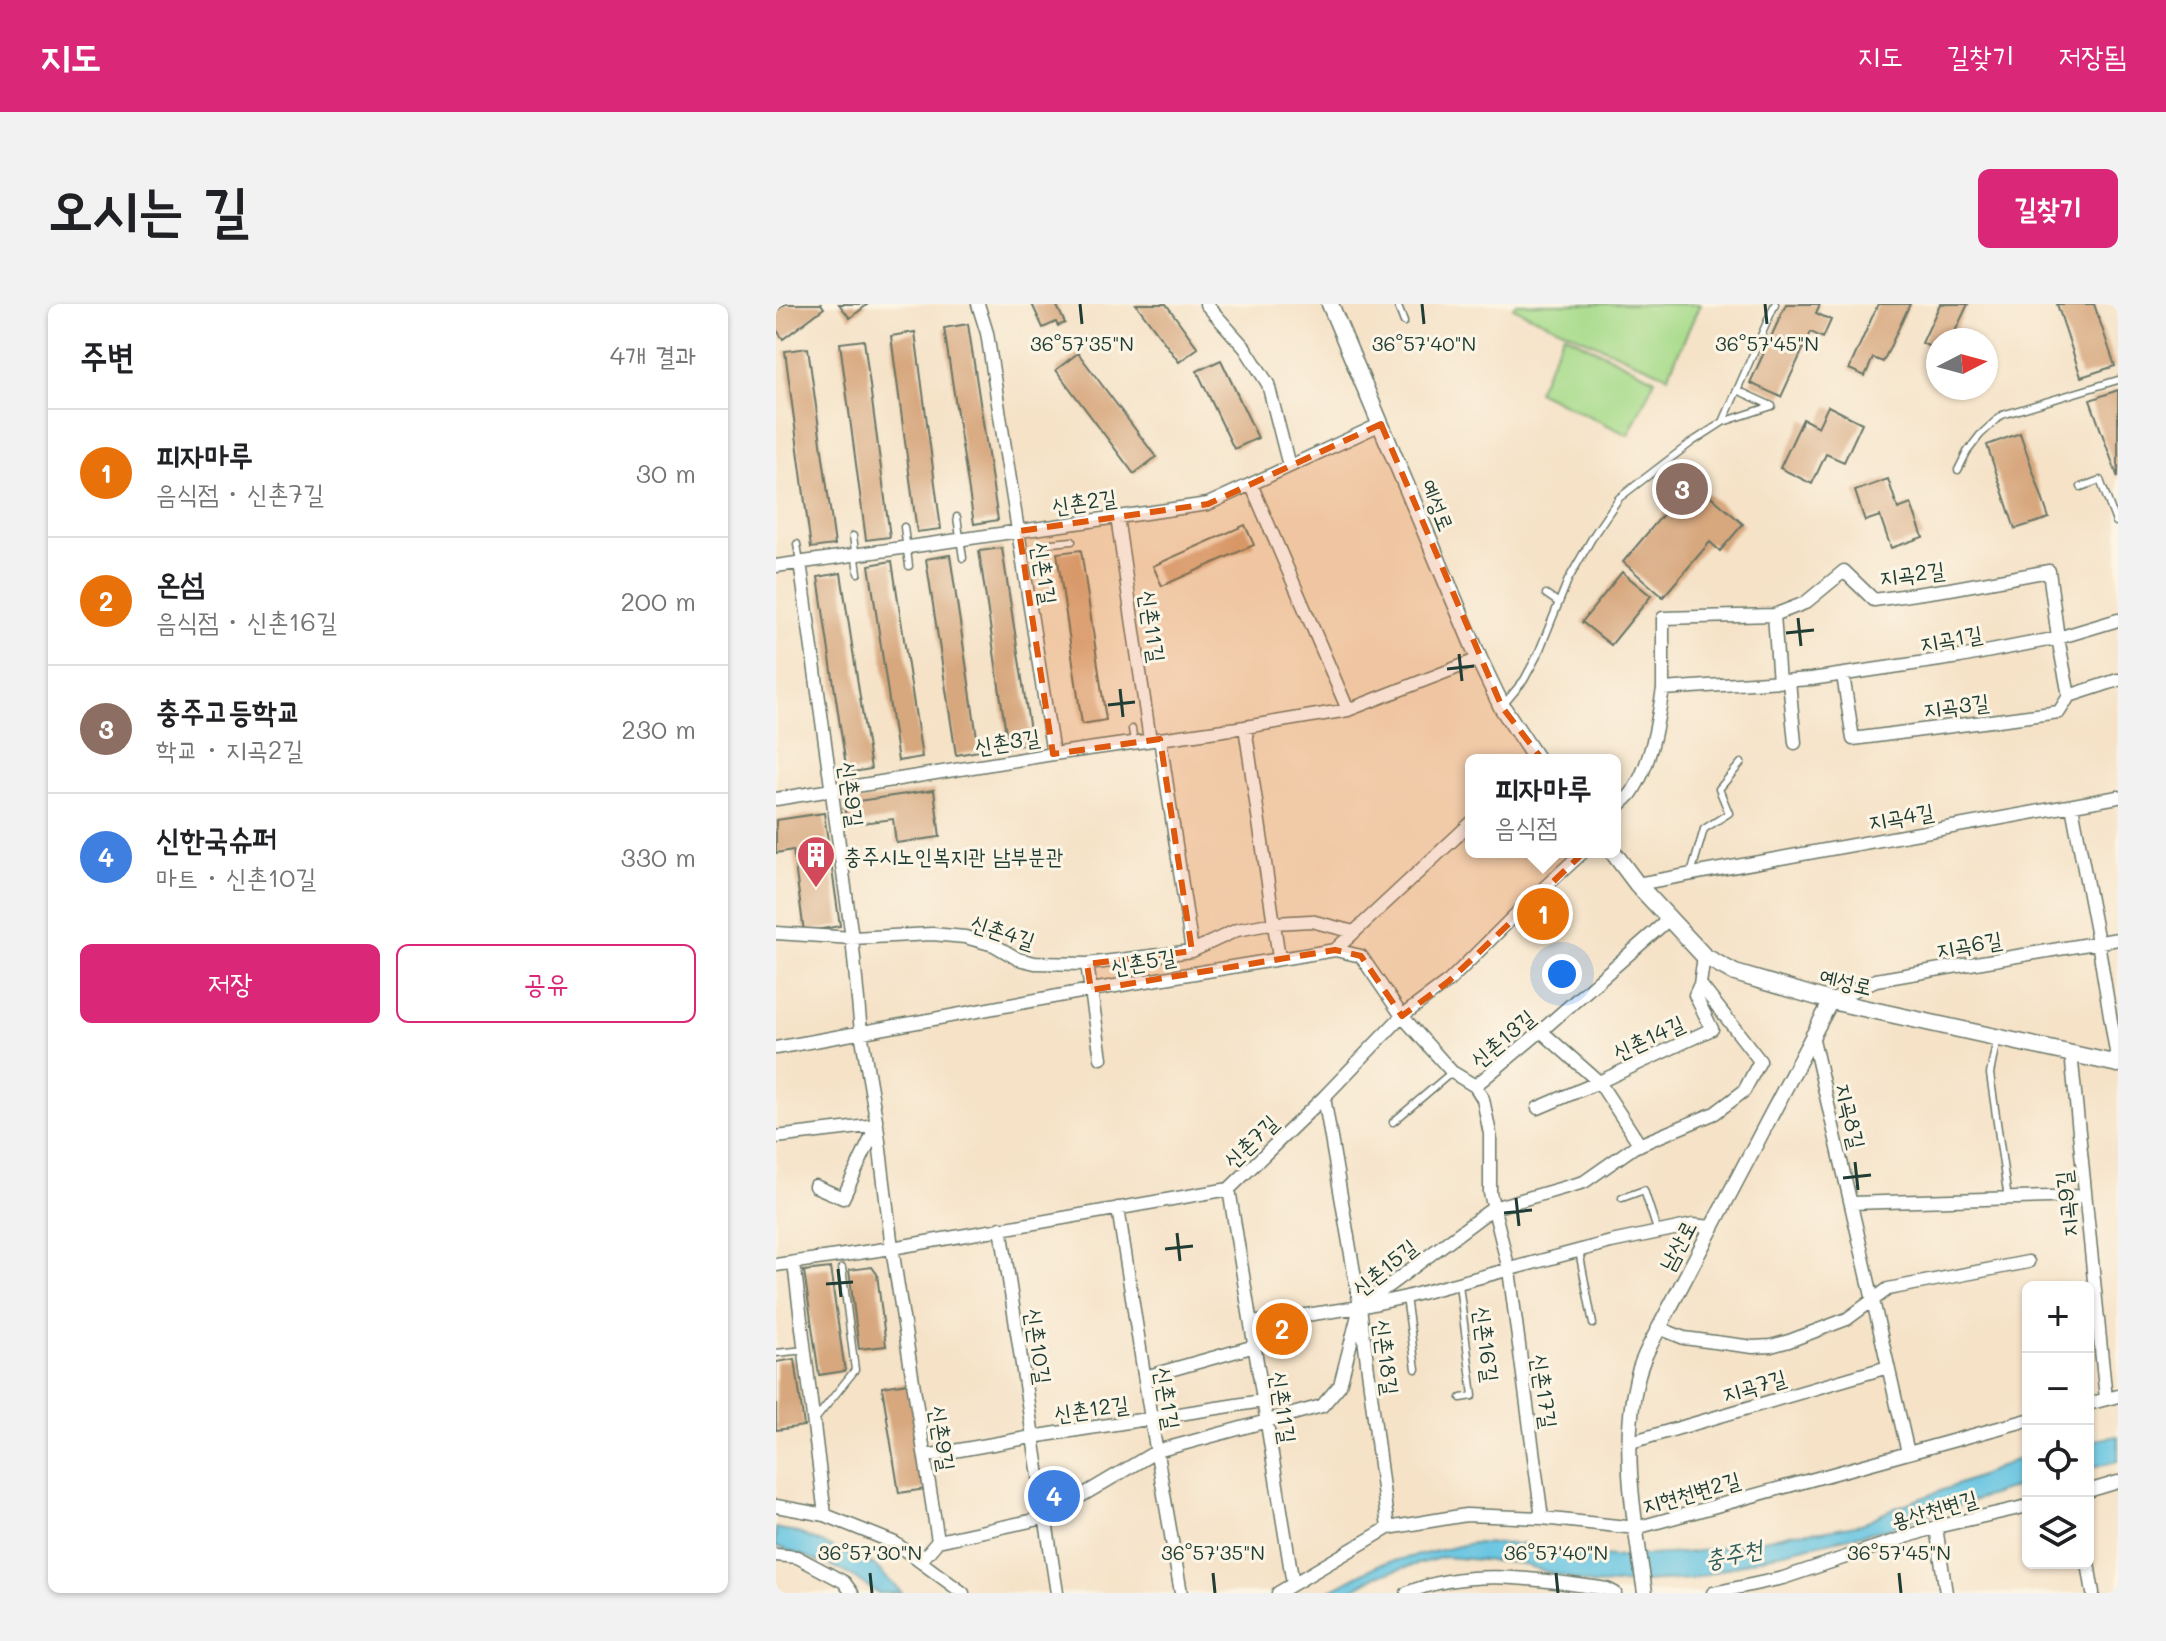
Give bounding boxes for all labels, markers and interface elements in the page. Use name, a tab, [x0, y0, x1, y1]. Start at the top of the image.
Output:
text: 지도	[40, 30, 101, 80]
text: 지도	[1858, 37, 1903, 73]
text: 길찾기	[1947, 37, 2014, 73]
text: 저장됨	[2058, 37, 2126, 73]
button: 길찾기	[1978, 169, 2118, 248]
text: 오시는 길	[48, 170, 248, 243]
north arrow	[1926, 328, 1998, 400]
text: 36°57'35"N	[1030, 330, 1134, 356]
text: 36°57'40"N	[1372, 330, 1476, 356]
text: 36°57'45"N	[1715, 330, 1819, 356]
text: 주변	[80, 332, 135, 377]
text: 4개 결과	[610, 338, 696, 372]
text: 피자마루	[156, 434, 253, 474]
text: 1	[100, 456, 112, 490]
text: 30 m	[636, 456, 696, 490]
pin: 3	[1656, 459, 1708, 519]
street label: 예성로	[1415, 475, 1461, 535]
text: 음식점 · 신촌7길	[156, 476, 324, 510]
street label: 신촌2길	[1050, 482, 1119, 520]
street label: 신촌1길	[1026, 540, 1064, 607]
street label: 지곡2길	[1878, 555, 1946, 591]
text: 온섬	[156, 562, 204, 602]
text: 2	[99, 584, 113, 618]
text: 200 m	[620, 584, 696, 618]
street label: 신촌11길	[1134, 588, 1172, 664]
text: 음식점 · 신촌16길	[156, 604, 337, 638]
street label: 지곡1길	[1917, 618, 1985, 658]
street label: 지곡3길	[1921, 687, 1991, 723]
text: 충주고등학교	[156, 690, 301, 730]
text: 3	[98, 712, 114, 746]
text: 230 m	[621, 712, 696, 746]
street label: 신촌3길	[972, 721, 1042, 760]
text: 학교 · 지곡2길	[156, 732, 303, 766]
popup	[1465, 754, 1621, 858]
street label: 신촌9길	[833, 759, 871, 829]
text: 피자마루	[1495, 767, 1591, 807]
street label: 지곡4길	[1866, 796, 1936, 836]
text: 음식점	[1495, 809, 1557, 843]
text: 신한국슈퍼	[156, 818, 277, 858]
building icon: 충주시노인복지관 남부분관	[795, 834, 837, 889]
text: 4	[98, 840, 114, 874]
text: 330 m	[620, 840, 696, 874]
place label: 충주시노인복지관 남부분관	[844, 841, 1063, 870]
text: 마트 · 신촌10길	[156, 860, 316, 894]
pin: 1	[1517, 884, 1569, 944]
street label: 신촌4길	[967, 907, 1039, 955]
street label: 지곡6길	[1934, 924, 2005, 964]
street label: 신촌5길	[1108, 941, 1178, 981]
button: 저장	[80, 944, 380, 1023]
button: 공유	[396, 944, 696, 1023]
your location	[1542, 954, 1582, 994]
street label: 예성로	[1817, 961, 1875, 1001]
street label: 신촌13길	[1464, 1002, 1541, 1073]
street label: 신촌14길	[1607, 1008, 1689, 1066]
street label: 지곡8길	[1829, 1080, 1873, 1152]
street label: 신촌7길	[1216, 1108, 1284, 1174]
street label: 지곡9길	[2048, 1169, 2084, 1238]
street label: 남산로	[1652, 1215, 1702, 1275]
street label: 신촌15길	[1345, 1232, 1423, 1302]
map controls	[2022, 1281, 2094, 1569]
button: +	[2022, 1281, 2094, 1353]
pin: 2	[1256, 1299, 1308, 1359]
street label: 신촌16길	[1468, 1304, 1506, 1384]
street label: 신촌10길	[1019, 1306, 1059, 1386]
street label: 신촌18길	[1368, 1317, 1406, 1397]
street label: 신촌17길	[1525, 1352, 1565, 1431]
button: −	[2022, 1353, 2094, 1425]
street label: 지곡7길	[1719, 1362, 1790, 1408]
street label: 신촌1길	[1149, 1365, 1187, 1432]
street label: 신촌11길	[1265, 1369, 1303, 1445]
street label: 신촌12길	[1052, 1388, 1131, 1428]
street label: 신촌9길	[924, 1403, 963, 1473]
button: locate	[2022, 1425, 2094, 1497]
street label: 지현천변2길	[1639, 1464, 1744, 1520]
pin: 4	[1028, 1466, 1080, 1526]
street label: 용산천변길	[1887, 1483, 1981, 1535]
button: layers	[2022, 1497, 2094, 1569]
water label: 충주천	[1701, 1531, 1767, 1574]
text: 36°57'30"N	[818, 1539, 922, 1565]
text: 36°57'35"N	[1161, 1539, 1265, 1565]
text: 36°57'40"N	[1504, 1539, 1608, 1565]
text: 36°57'45"N	[1847, 1539, 1951, 1565]

